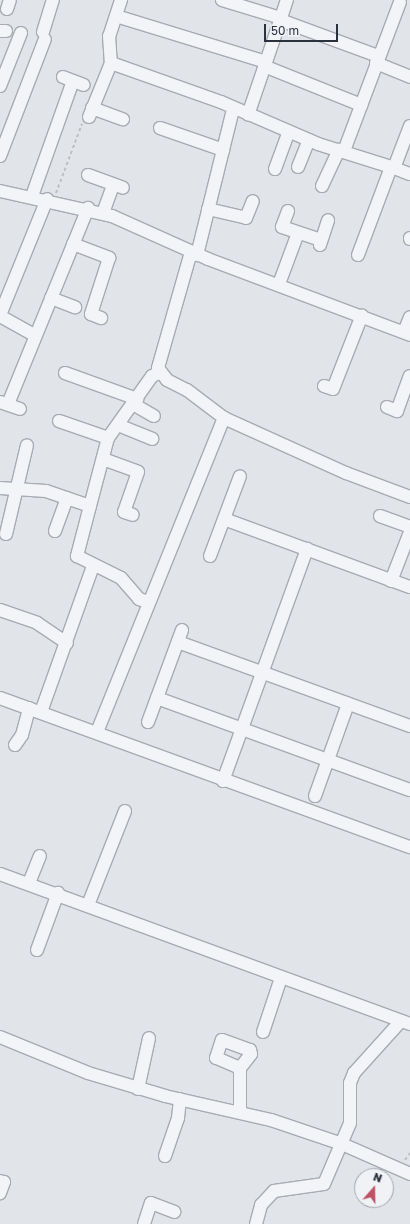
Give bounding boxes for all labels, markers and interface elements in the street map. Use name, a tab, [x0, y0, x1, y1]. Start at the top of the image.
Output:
scale bar	[266, 16, 340, 42]
text: 50 m	[271, 23, 299, 38]
north arrow	[354, 1168, 394, 1208]
text: N	[372, 1170, 384, 1185]

